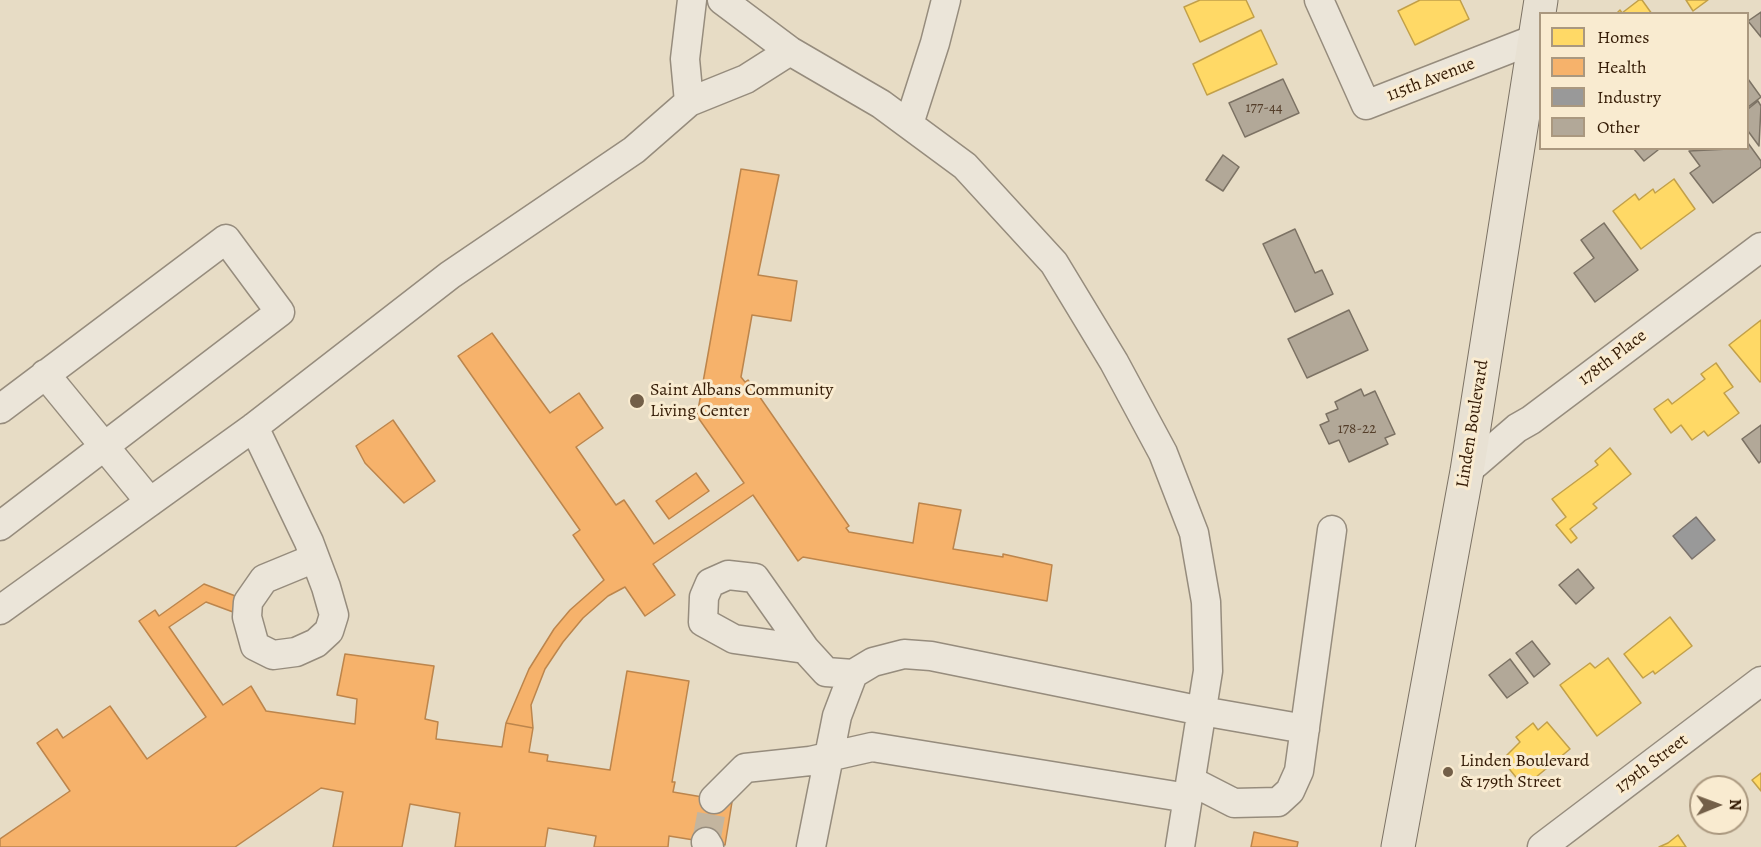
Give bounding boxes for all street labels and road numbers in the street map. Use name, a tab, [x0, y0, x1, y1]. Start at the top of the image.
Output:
street label: 115th Avenue	[1384, 53, 1478, 107]
street label: 178th Place	[1575, 325, 1651, 391]
street label: Linden Boulevard	[1452, 358, 1494, 490]
street label: 179th Street	[1611, 730, 1693, 798]

